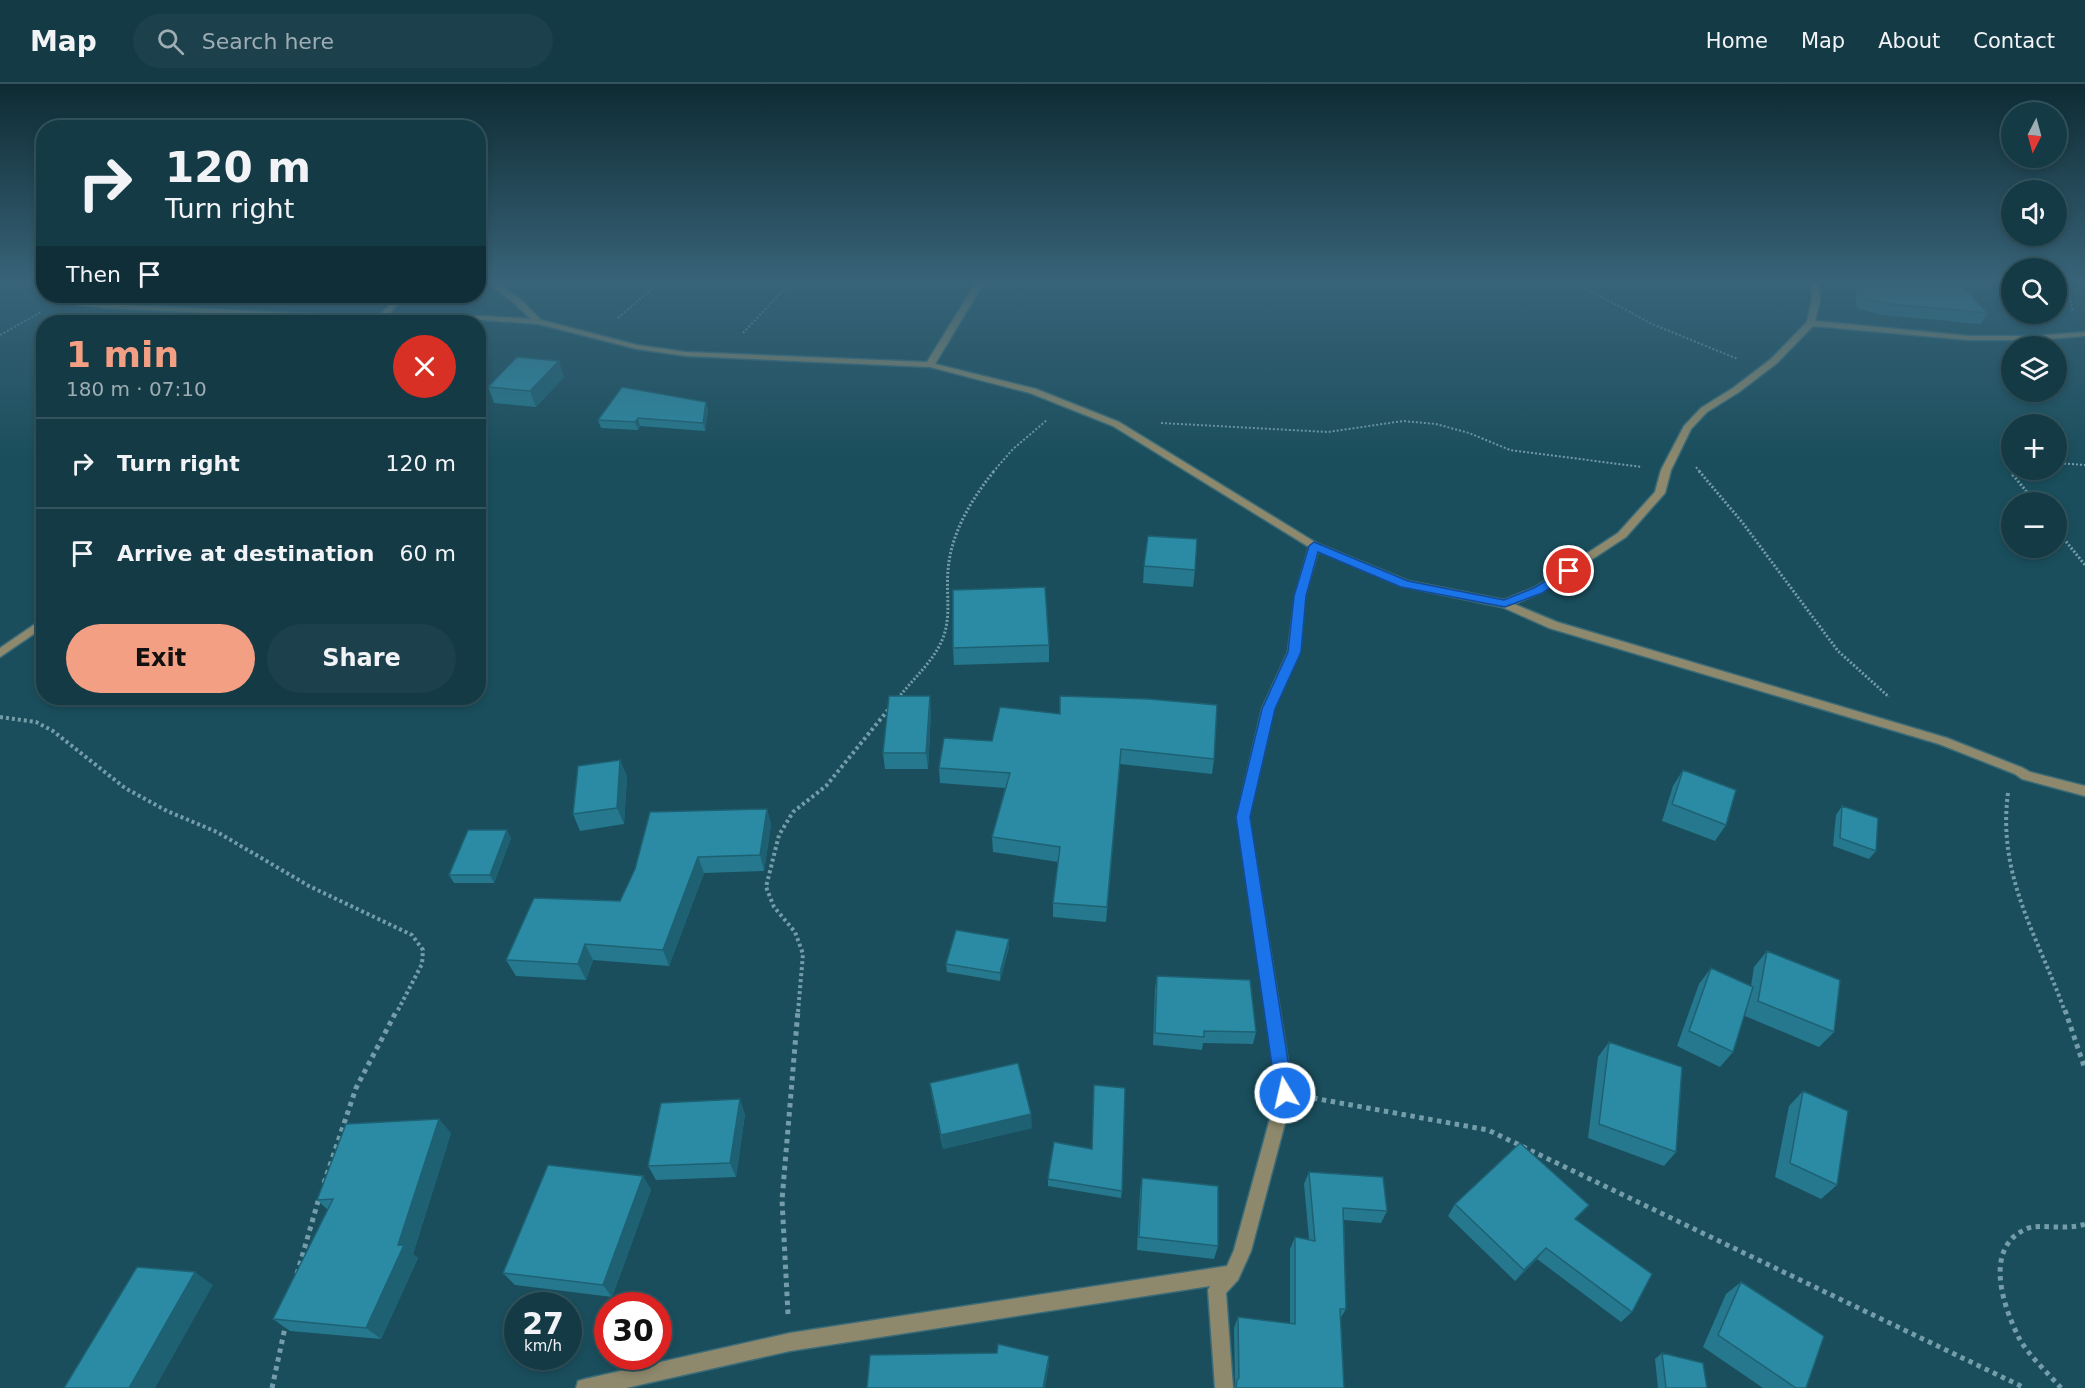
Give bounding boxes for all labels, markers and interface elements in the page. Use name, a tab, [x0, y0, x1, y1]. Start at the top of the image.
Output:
search box	[133, 14, 553, 68]
text: Map	[30, 25, 97, 58]
icon: search	[154, 25, 187, 58]
text: Search here	[202, 29, 334, 54]
text: Home	[1706, 29, 1768, 53]
text: Map	[1801, 29, 1845, 53]
text: About	[1878, 29, 1940, 53]
text: Contact	[1973, 29, 2055, 53]
north arrow	[2001, 102, 2067, 168]
map controls	[2001, 102, 2067, 558]
text: 120 m	[165, 143, 311, 192]
icon: right	[66, 144, 144, 222]
button: sound	[2001, 180, 2067, 246]
text: Turn right	[165, 193, 294, 224]
icon: arrive	[133, 258, 166, 291]
button: search	[2001, 258, 2067, 324]
text: Then	[66, 262, 121, 287]
text: 1 min	[66, 334, 179, 375]
button: close	[393, 335, 456, 398]
button: layers	[2001, 336, 2067, 402]
text: 180 m · 07:10	[66, 377, 207, 401]
button: +	[2001, 414, 2067, 480]
icon: right	[66, 447, 99, 480]
text: Turn right	[117, 451, 240, 476]
text: 120 m	[386, 451, 456, 476]
button: −	[2001, 492, 2067, 558]
icon: arrive	[66, 537, 99, 570]
text: Arrive at destination	[117, 541, 374, 566]
text: 60 m	[400, 541, 456, 566]
pin	[1543, 545, 1594, 596]
icon: arrive	[1552, 554, 1585, 587]
button: Exit	[66, 624, 255, 693]
button: Share	[267, 624, 456, 693]
position arrow	[1253, 1061, 1317, 1125]
speed limit sign: 30	[594, 1292, 672, 1370]
text: 27	[522, 1306, 564, 1341]
text: km/h	[524, 1337, 562, 1355]

